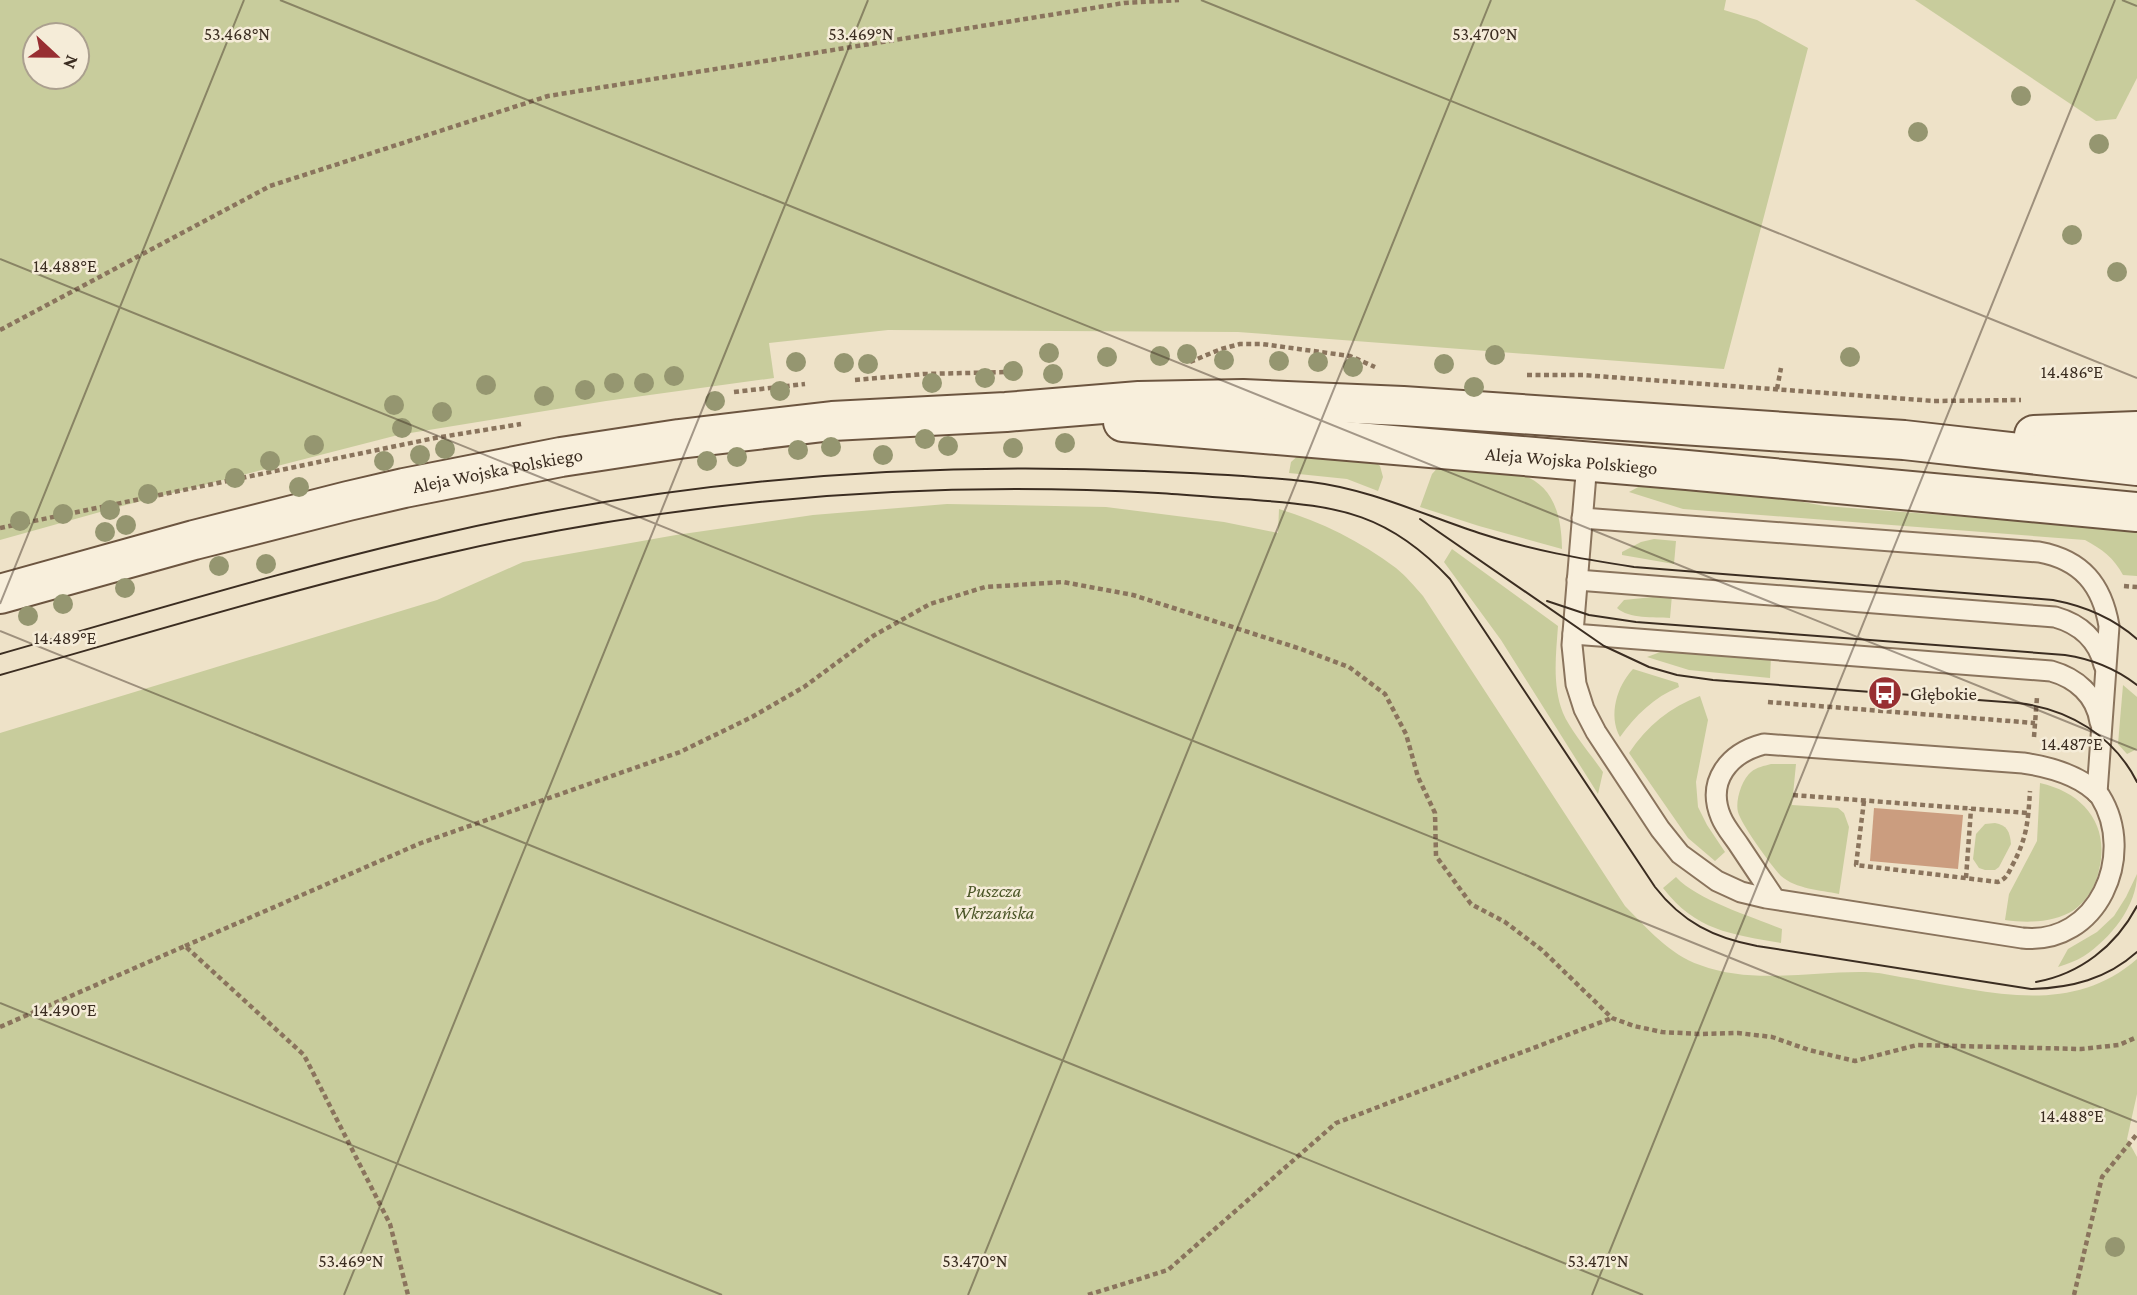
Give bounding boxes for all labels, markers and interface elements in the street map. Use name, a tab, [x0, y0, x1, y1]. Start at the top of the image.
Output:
north arrow	[21, 21, 91, 91]
text: 53.468°N	[204, 24, 270, 44]
text: 53.469°N	[828, 24, 894, 44]
text: 53.470°N	[1452, 24, 1518, 44]
text: N	[59, 52, 83, 72]
text: 14.488°E	[33, 256, 97, 276]
text: 14.486°E	[2041, 362, 2103, 382]
street label: Aleja Wojska Polskiego	[1484, 443, 1658, 478]
street label: Aleja Wojska Polskiego	[411, 444, 584, 497]
text: 14.489°E	[34, 628, 97, 648]
bus stop icon: Głębokie	[1866, 674, 1904, 712]
place label: Głębokie	[1910, 683, 1977, 704]
text: 14.487°E	[2041, 734, 2103, 754]
park label: Puszcza Wkrzańska	[953, 880, 1035, 923]
text: 14.490°E	[33, 1000, 97, 1020]
text: 14.488°E	[2040, 1106, 2104, 1126]
text: 53.469°N	[318, 1251, 384, 1271]
text: 53.470°N	[942, 1251, 1008, 1271]
text: 53.471°N	[1567, 1251, 1629, 1271]

